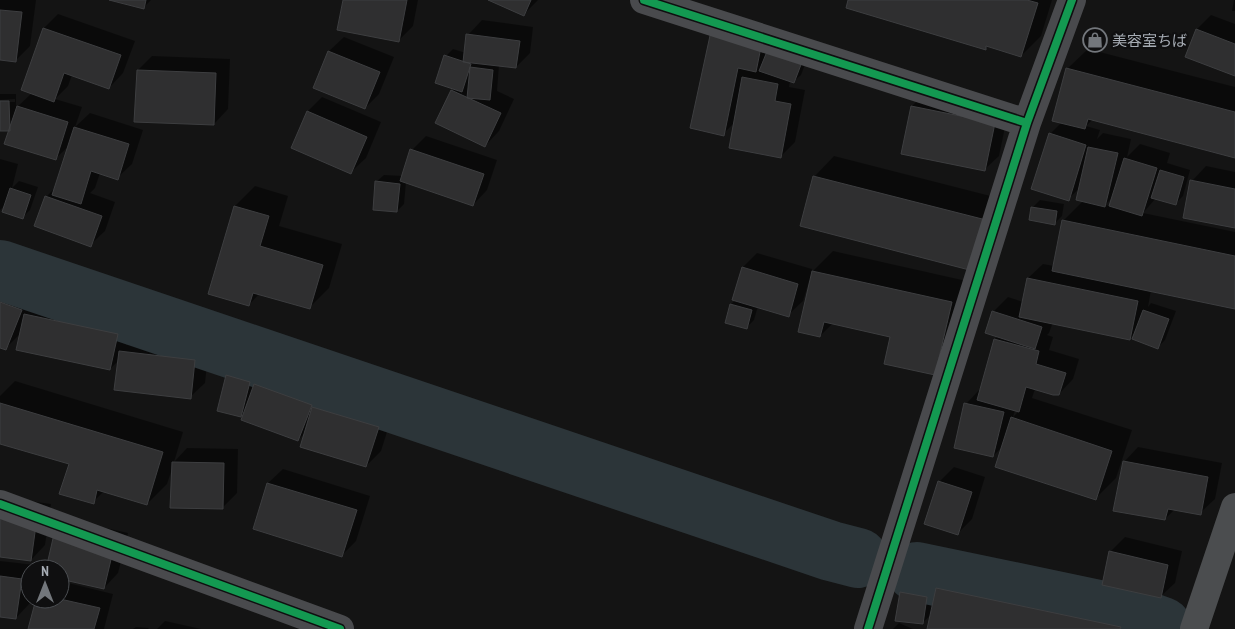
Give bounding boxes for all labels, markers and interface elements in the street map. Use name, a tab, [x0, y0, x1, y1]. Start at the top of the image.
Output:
shop icon: 美容室ちば	[1082, 27, 1108, 53]
place label: 美容室ちば	[1112, 31, 1187, 50]
north arrow	[20, 559, 70, 609]
text: N	[41, 562, 49, 580]

